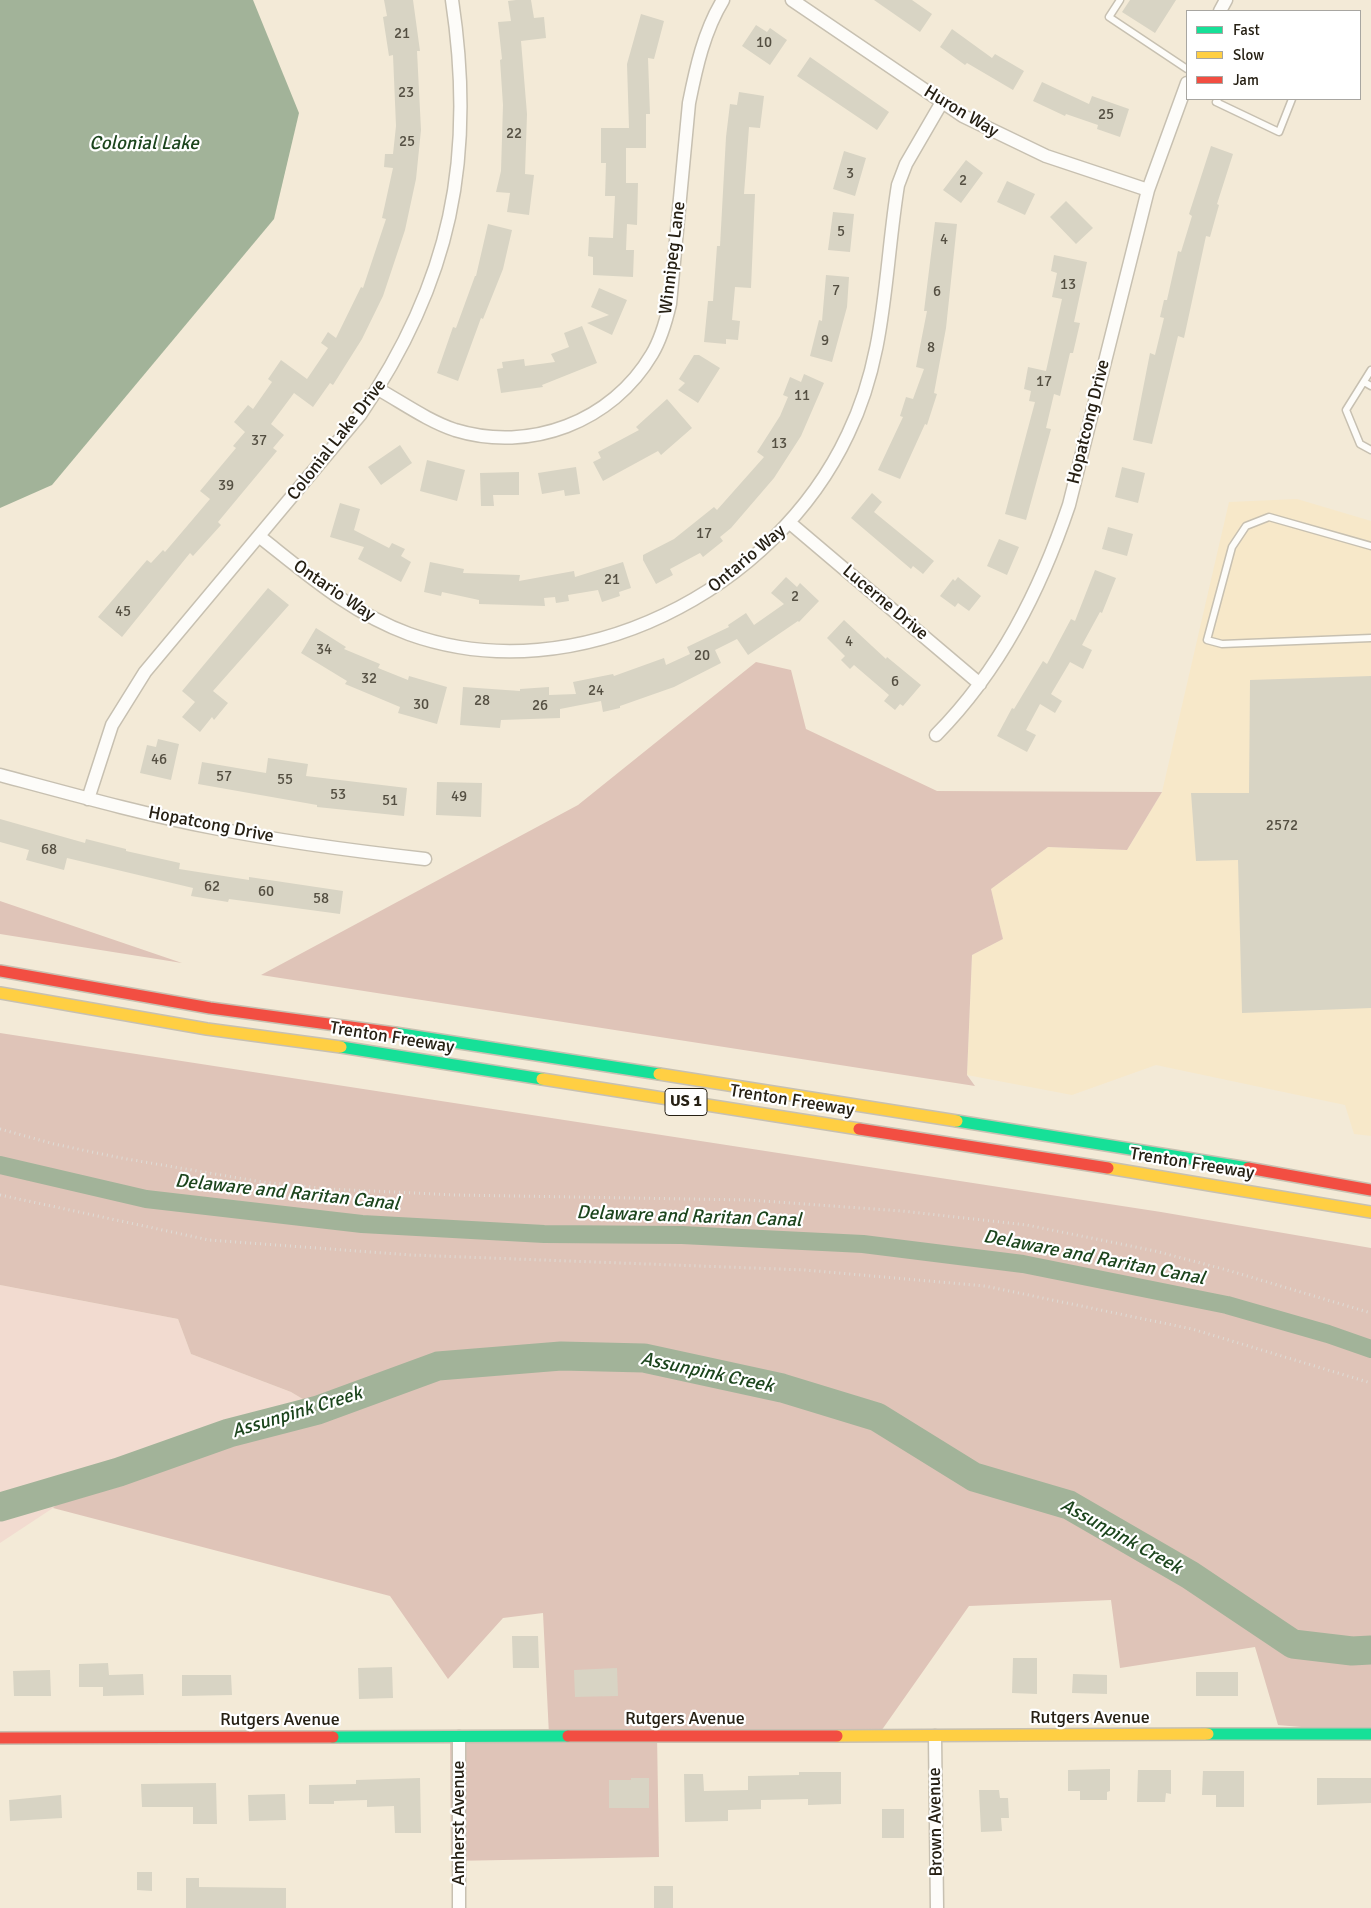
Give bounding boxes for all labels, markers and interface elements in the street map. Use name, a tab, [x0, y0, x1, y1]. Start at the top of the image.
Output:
legend	[1186, 10, 1361, 100]
text: Fast	[1233, 21, 1260, 39]
house number: 21	[394, 25, 410, 43]
house number: 10	[756, 34, 772, 52]
text: Slow	[1233, 46, 1264, 64]
text: Jam	[1233, 71, 1259, 89]
street label: Huron Way	[920, 81, 1002, 143]
house number: 23	[398, 84, 414, 102]
house number: 25	[1098, 106, 1114, 124]
house number: 22	[506, 125, 522, 143]
water label: Colonial Lake	[89, 133, 199, 155]
house number: 25	[399, 133, 415, 151]
house number: 3	[846, 165, 854, 183]
house number: 2	[959, 172, 967, 190]
street label: Winnipeg Lane	[655, 200, 691, 316]
house number: 5	[837, 223, 845, 241]
house number: 4	[940, 231, 948, 249]
house number: 13	[1060, 276, 1076, 294]
house number: 7	[832, 282, 840, 300]
house number: 6	[933, 283, 941, 301]
house number: 9	[821, 332, 829, 350]
house number: 8	[927, 339, 935, 357]
street label: Hopatcong Drive	[1063, 358, 1115, 486]
house number: 17	[1036, 373, 1052, 391]
street label: Colonial Lake Drive	[283, 375, 391, 505]
house number: 11	[794, 387, 810, 405]
house number: 37	[251, 432, 267, 450]
house number: 13	[771, 435, 787, 453]
house number: 39	[218, 477, 234, 495]
street label: Ontario Way	[704, 520, 790, 598]
house number: 17	[696, 525, 712, 543]
street label: Ontario Way	[289, 556, 379, 626]
street label: Lucerne Drive	[838, 561, 932, 645]
house number: 21	[604, 571, 620, 589]
house number: 2	[791, 588, 799, 606]
house number: 45	[115, 603, 131, 621]
house number: 4	[845, 633, 853, 651]
house number: 34	[316, 641, 332, 659]
house number: 20	[694, 647, 710, 665]
house number: 32	[361, 670, 377, 688]
house number: 6	[891, 673, 899, 691]
house number: 24	[588, 682, 604, 700]
house number: 28	[474, 692, 490, 710]
house number: 30	[413, 696, 429, 714]
house number: 26	[532, 697, 548, 715]
house number: 46	[151, 751, 167, 769]
house number: 57	[216, 768, 232, 786]
house number: 55	[277, 771, 293, 789]
house number: 53	[330, 786, 346, 804]
house number: 49	[451, 788, 467, 806]
house number: 51	[382, 792, 398, 810]
street label: Hopatcong Drive	[146, 802, 276, 848]
house number: 2572	[1266, 817, 1298, 835]
house number: 68	[41, 841, 57, 859]
house number: 62	[204, 878, 220, 896]
house number: 60	[258, 883, 274, 901]
house number: 58	[313, 890, 329, 908]
street label: Trenton Freeway	[328, 1018, 456, 1058]
street label: Trenton Freeway	[728, 1081, 856, 1121]
road number: US 1	[665, 1088, 707, 1116]
street label: Trenton Freeway	[1128, 1144, 1256, 1184]
water label: Delaware and Raritan Canal	[174, 1170, 400, 1216]
water label: Delaware and Raritan Canal	[576, 1202, 802, 1232]
water label: Delaware and Raritan Canal	[981, 1225, 1207, 1291]
water label: Assunpink Creek	[639, 1348, 775, 1398]
water label: Assunpink Creek	[229, 1382, 365, 1444]
water label: Assunpink Creek	[1056, 1494, 1186, 1580]
street label: Rutgers Avenue	[1030, 1707, 1150, 1729]
street label: Rutgers Avenue	[625, 1708, 745, 1730]
street label: Rutgers Avenue	[220, 1709, 340, 1731]
street label: Amherst Avenue	[448, 1760, 470, 1886]
street label: Brown Avenue	[924, 1767, 948, 1877]

